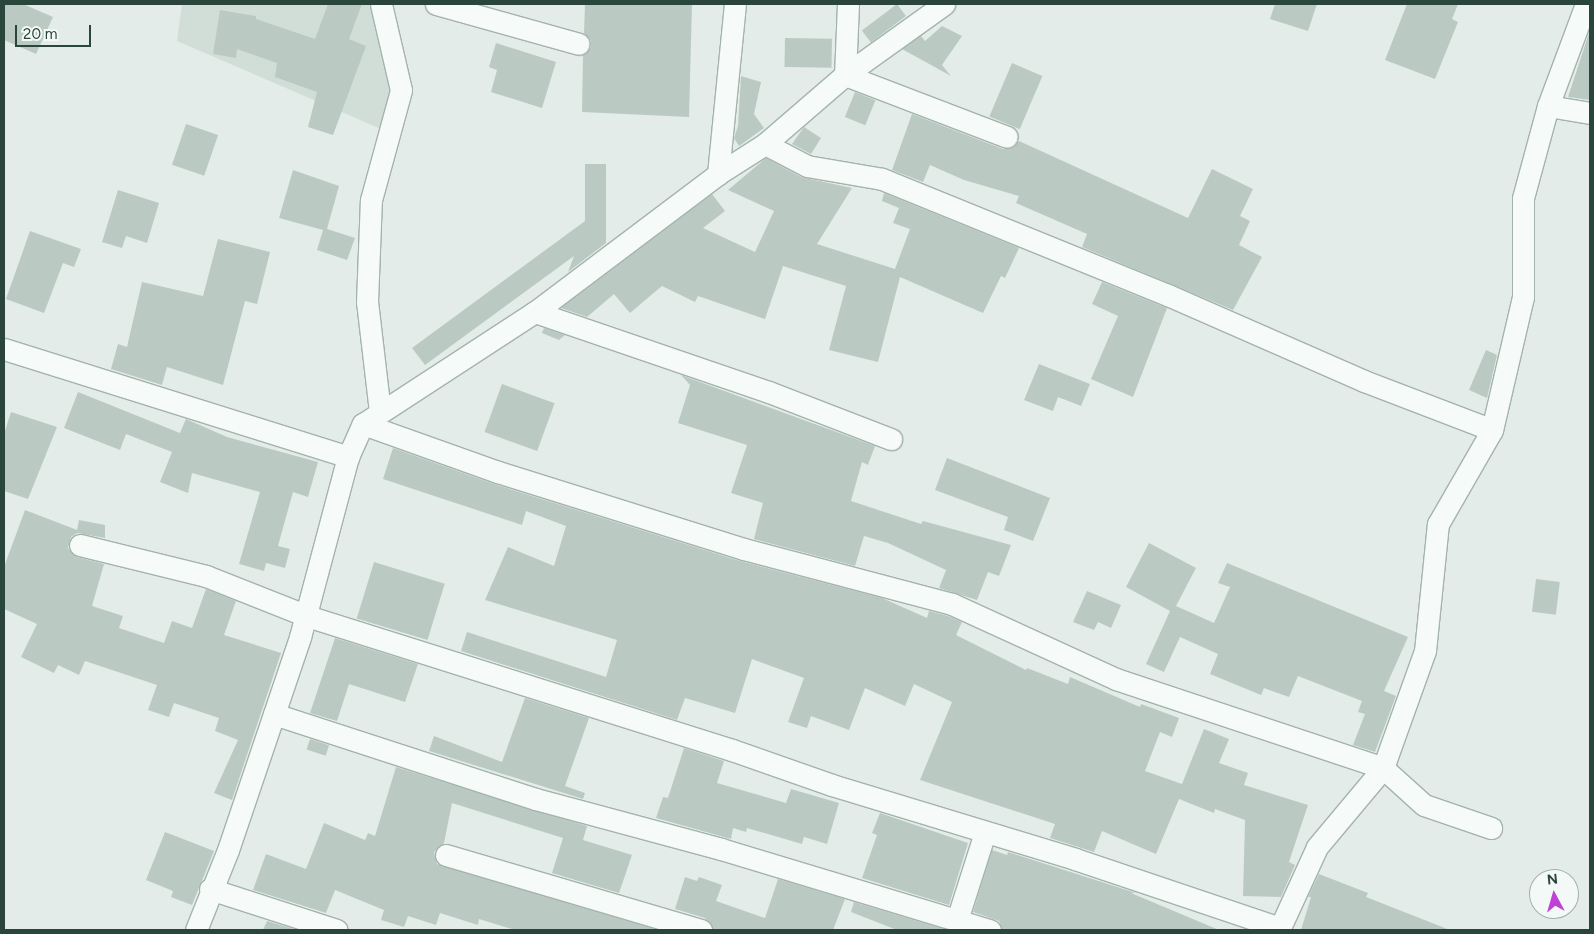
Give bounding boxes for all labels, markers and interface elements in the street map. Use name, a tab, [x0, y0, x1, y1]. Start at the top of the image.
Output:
scale bar	[18, 15, 94, 47]
text: 20 m	[23, 25, 57, 43]
north arrow	[1529, 869, 1579, 919]
text: N	[1546, 871, 1559, 889]

